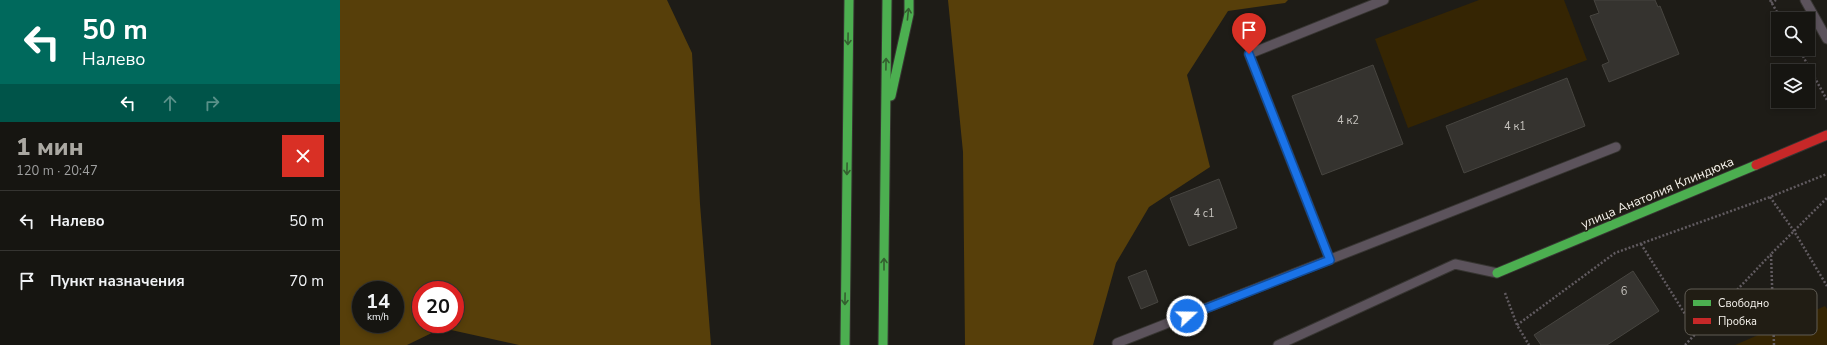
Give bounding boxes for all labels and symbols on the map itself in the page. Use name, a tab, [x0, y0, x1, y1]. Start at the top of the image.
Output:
one-way arrow	[904, 8, 912, 21]
pin	[1232, 13, 1266, 54]
one-way arrow	[844, 32, 852, 45]
one-way arrow	[882, 58, 890, 71]
house number: 4 к2	[1337, 113, 1359, 128]
house number: 4 к1	[1504, 119, 1526, 134]
street label: улица Анатолия Клиндюка	[1578, 152, 1737, 233]
one-way arrow	[843, 162, 851, 175]
house number: 4 с1	[1193, 206, 1215, 221]
one-way arrow	[880, 258, 888, 271]
speed limit sign: 20	[412, 281, 464, 333]
house number: 6	[1621, 284, 1628, 299]
legend	[1685, 289, 1817, 335]
one-way arrow	[841, 292, 849, 305]
position arrow	[1166, 295, 1208, 337]
text: Свободно	[1718, 296, 1769, 311]
text: Пробка	[1718, 314, 1757, 329]

